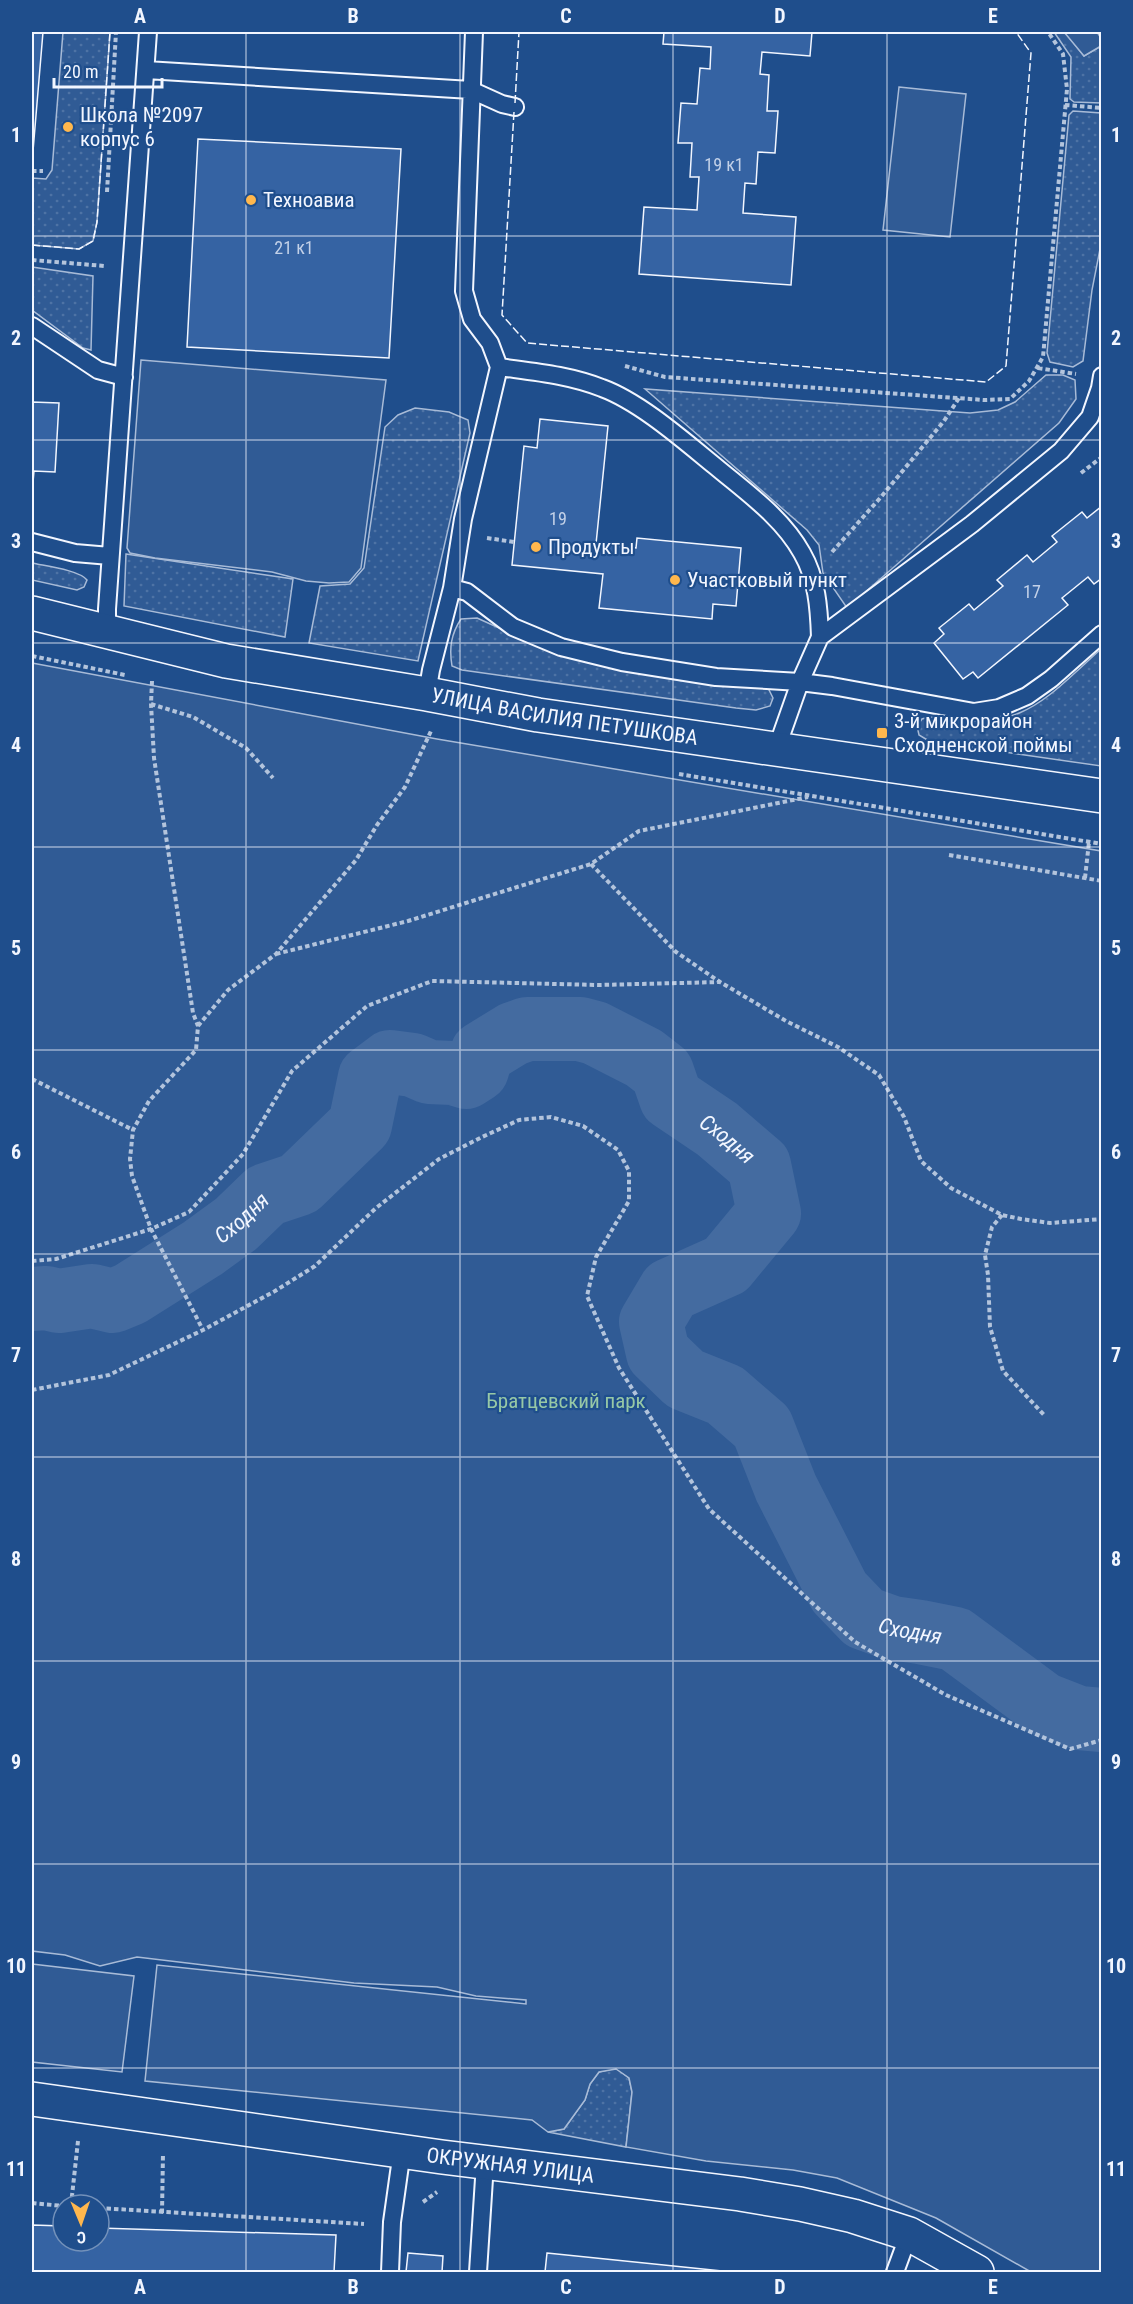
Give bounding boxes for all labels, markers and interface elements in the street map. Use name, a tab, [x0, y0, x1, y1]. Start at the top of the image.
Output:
text: A	[134, 4, 146, 28]
text: B	[347, 4, 359, 28]
text: C	[560, 4, 572, 28]
text: D	[774, 4, 786, 28]
text: E	[988, 4, 998, 28]
scale bar	[54, 51, 162, 89]
text: 20 m	[63, 61, 98, 82]
place label: Школа №2097 корпус 6	[80, 103, 203, 151]
marker: Школа №2097 корпус 6	[61, 120, 75, 134]
text: 1	[11, 123, 21, 147]
text: 1	[1111, 123, 1121, 147]
house number: 19 к1	[704, 154, 744, 175]
place label: Техноавиа	[263, 188, 355, 212]
marker: Техноавиа	[244, 193, 258, 207]
house number: 21 к1	[274, 237, 314, 258]
text: 2	[11, 326, 21, 350]
text: 2	[1111, 326, 1121, 350]
house number: 19	[549, 508, 567, 529]
text: 3	[11, 529, 21, 553]
text: 3	[1111, 529, 1121, 553]
place label: Продукты	[548, 535, 635, 559]
marker: Продукты	[529, 540, 543, 554]
place label: Участковый пункт	[687, 568, 847, 592]
marker: Участковый пункт	[668, 573, 682, 587]
house number: 17	[1023, 581, 1041, 602]
street label: УЛИЦА ВАСИЛИЯ ПЕТУШКОВА	[429, 683, 699, 750]
place label: 3-й микрорайон Сходненской поймы	[894, 709, 1073, 757]
marker: 3-й микрорайон Сходненской поймы	[875, 726, 889, 740]
text: 4	[11, 733, 21, 757]
text: 4	[1111, 733, 1121, 757]
text: 5	[11, 936, 21, 960]
text: 5	[1111, 936, 1121, 960]
water label: Сходня	[695, 1109, 760, 1169]
text: 6	[11, 1140, 21, 1164]
text: 6	[1111, 1140, 1121, 1164]
water label: Сходня	[210, 1188, 274, 1248]
text: 7	[11, 1343, 21, 1367]
text: 7	[1111, 1343, 1121, 1367]
park label: Братцевский парк	[486, 1389, 646, 1413]
text: 8	[11, 1547, 21, 1571]
text: 8	[1111, 1547, 1121, 1571]
water label: Сходня	[875, 1612, 944, 1649]
text: 9	[11, 1750, 21, 1774]
text: 9	[1111, 1750, 1121, 1774]
text: 10	[6, 1954, 26, 1978]
text: 10	[1106, 1954, 1126, 1978]
street label: ОКРУЖНАЯ УЛИЦА	[425, 2143, 596, 2188]
text: 11	[6, 2157, 26, 2181]
text: 11	[1106, 2157, 1126, 2181]
north arrow	[51, 2193, 111, 2253]
text: С	[77, 2228, 86, 2247]
text: A	[134, 2275, 146, 2299]
text: B	[347, 2275, 359, 2299]
text: C	[560, 2275, 572, 2299]
text: D	[774, 2275, 786, 2299]
text: E	[988, 2275, 998, 2299]

